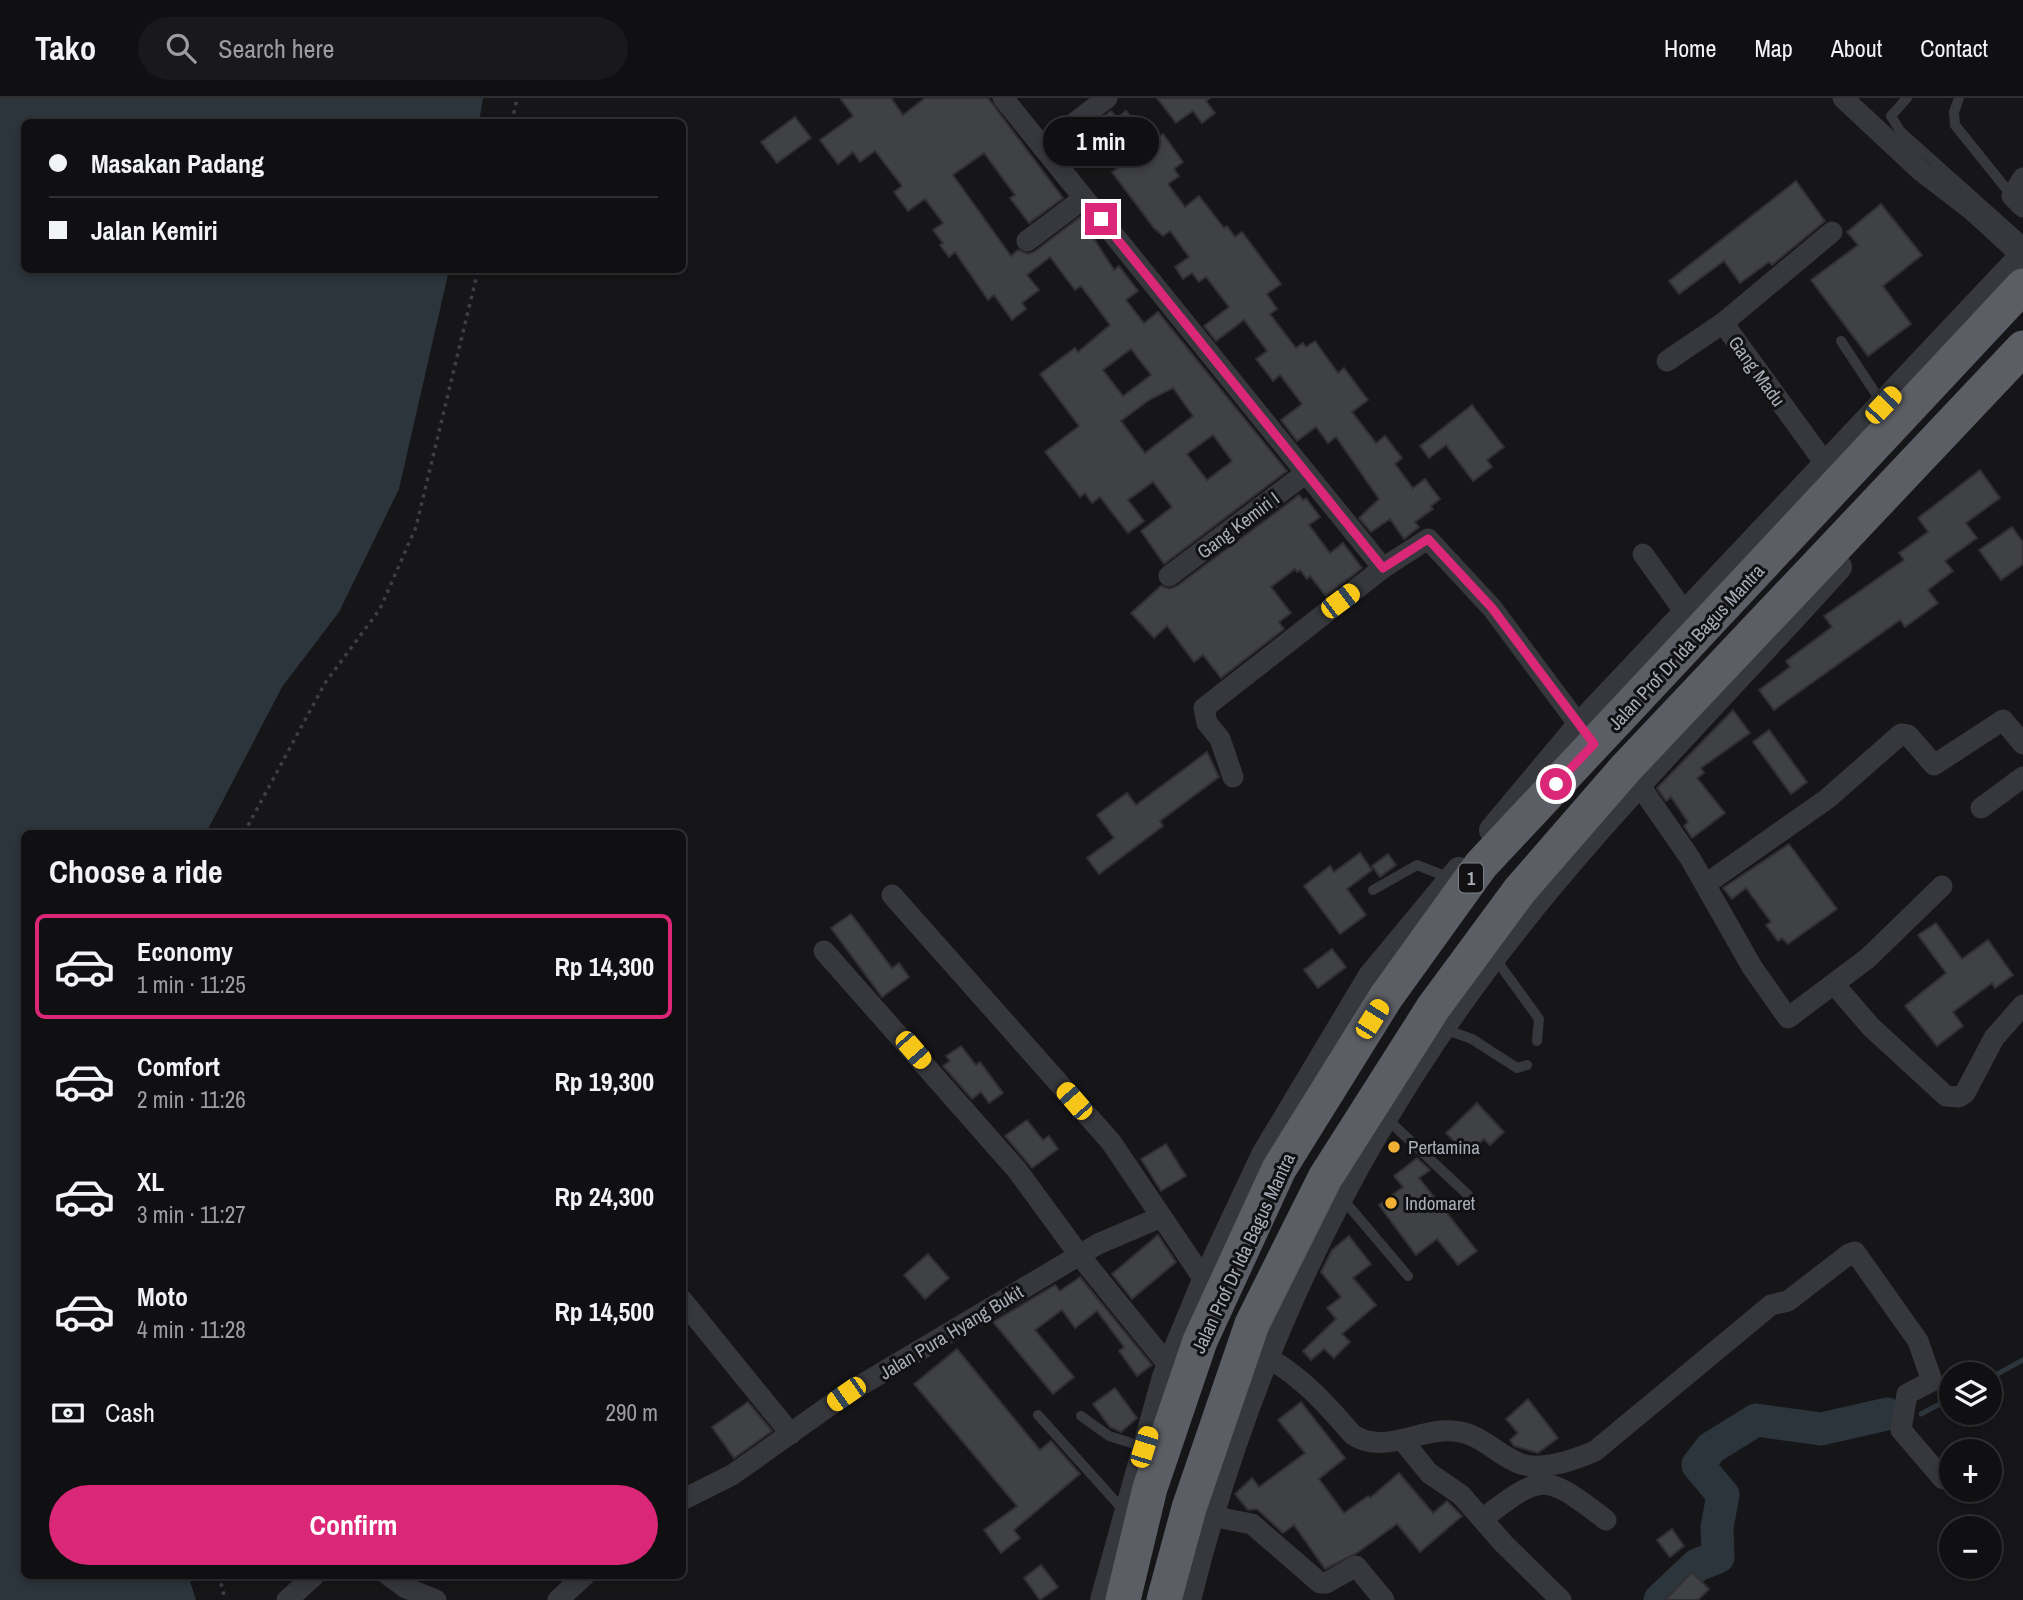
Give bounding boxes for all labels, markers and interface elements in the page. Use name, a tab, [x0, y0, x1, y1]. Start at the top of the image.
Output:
search box	[138, 17, 628, 80]
text: Tako	[35, 26, 96, 70]
icon: search	[162, 29, 200, 67]
text: Search here	[218, 31, 334, 66]
text: Home	[1664, 32, 1716, 64]
text: Map	[1754, 32, 1793, 64]
text: About	[1831, 32, 1882, 64]
text: Contact	[1920, 32, 1988, 64]
callout: 1 min	[1043, 117, 1159, 166]
text: 1 min	[1076, 126, 1126, 157]
text: Masakan Padang	[91, 146, 264, 181]
route end	[1085, 203, 1117, 235]
text: Jalan Kemiri	[91, 213, 218, 248]
street label: Gang Madu	[1723, 330, 1791, 412]
car	[1861, 382, 1906, 428]
street label: Gang Kemiri I	[1191, 485, 1285, 565]
street label: Jalan Prof Dr Ida Bagus Mantra	[1602, 558, 1770, 736]
car	[1317, 580, 1364, 622]
route start	[1540, 768, 1572, 800]
text: Choose a ride	[49, 850, 223, 893]
road number: 1	[1459, 864, 1483, 892]
text: Economy	[137, 934, 233, 969]
icon: car	[53, 935, 116, 998]
text: Rp 14,300	[554, 949, 654, 984]
text: 1 min · 11:25	[137, 969, 246, 1000]
car	[1352, 996, 1393, 1042]
car	[892, 1027, 935, 1073]
text: Comfort	[137, 1049, 220, 1084]
icon: car	[53, 1050, 116, 1113]
text: Rp 19,300	[554, 1064, 654, 1099]
car	[1053, 1078, 1096, 1124]
text: 2 min · 11:26	[137, 1084, 246, 1115]
place label: Pertamina	[1408, 1134, 1480, 1160]
marker: Pertamina	[1386, 1139, 1402, 1155]
street label: Jalan Prof Dr Ida Bagus Mantra	[1185, 1148, 1301, 1357]
text: XL	[137, 1164, 164, 1199]
icon: car	[53, 1165, 116, 1228]
text: Rp 24,300	[554, 1179, 654, 1214]
place label: Indomaret	[1405, 1190, 1476, 1216]
marker: Indomaret	[1383, 1195, 1399, 1211]
text: 3 min · 11:27	[137, 1199, 246, 1230]
street label: Jalan Pura Hyang Bukit	[874, 1278, 1028, 1385]
text: Moto	[137, 1279, 188, 1314]
icon: car	[53, 1280, 116, 1343]
text: Rp 14,500	[554, 1294, 654, 1329]
text: 4 min · 11:28	[137, 1314, 246, 1345]
map controls	[1939, 1362, 2002, 1579]
button: layers	[1939, 1362, 2002, 1425]
car	[823, 1373, 870, 1415]
icon: cash	[49, 1394, 87, 1432]
text: Cash	[105, 1395, 155, 1430]
text: 290 m	[606, 1397, 658, 1428]
car	[1128, 1424, 1161, 1470]
button: +	[1939, 1439, 2002, 1502]
button: Confirm	[49, 1485, 658, 1565]
button: −	[1939, 1516, 2002, 1579]

